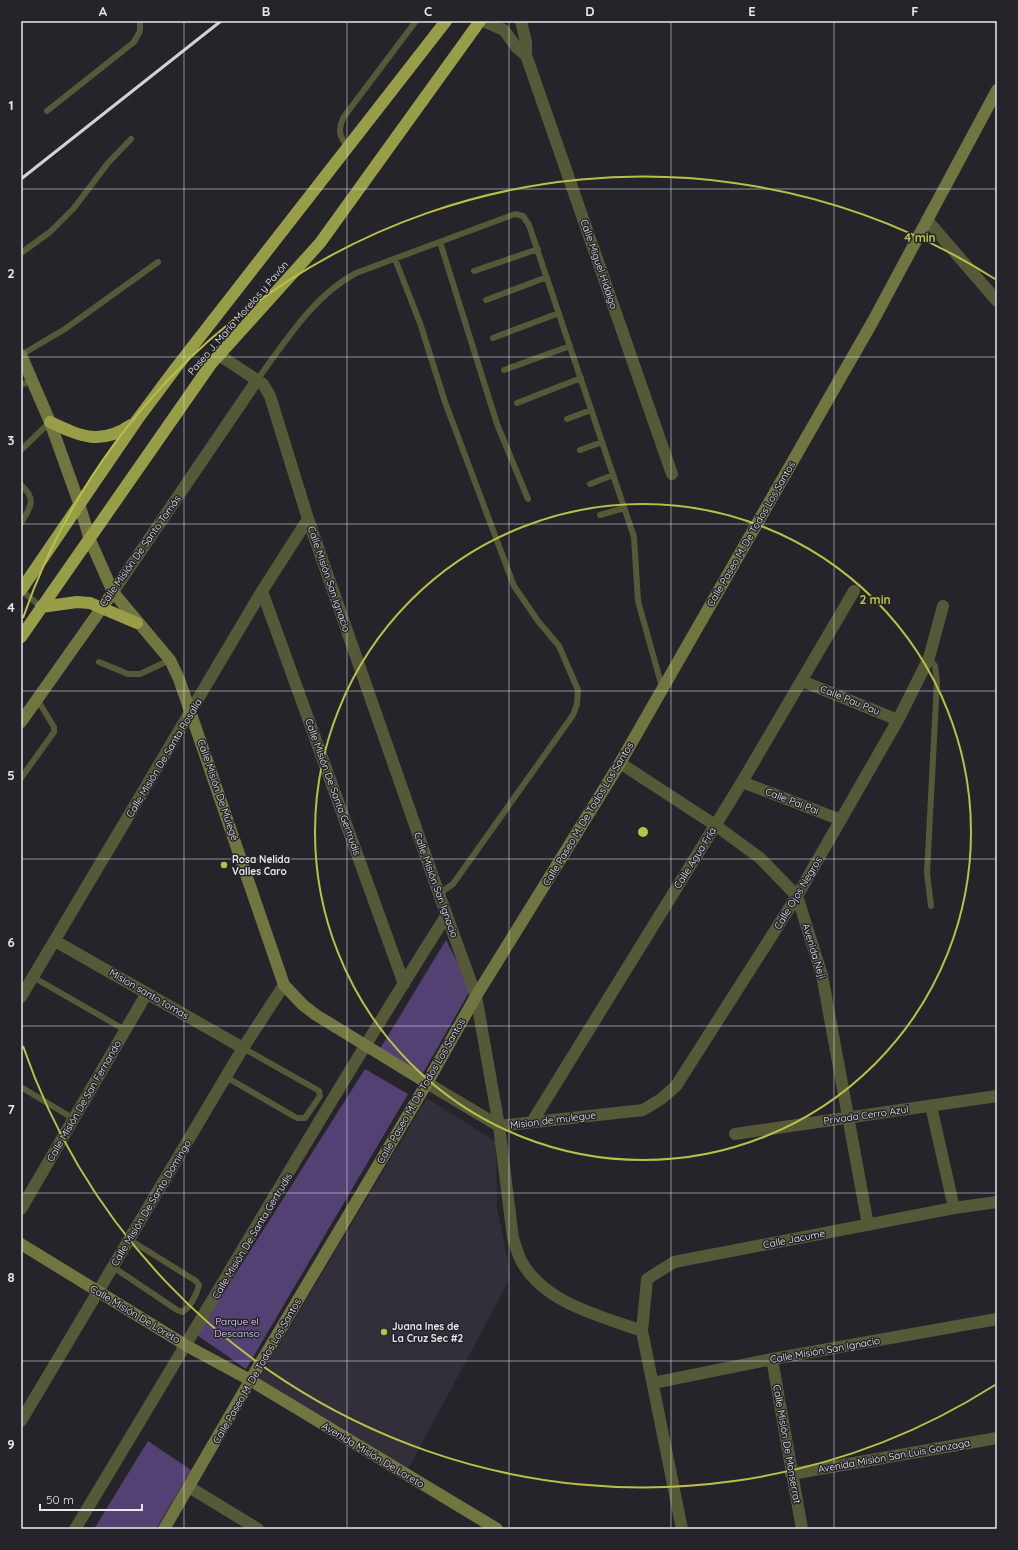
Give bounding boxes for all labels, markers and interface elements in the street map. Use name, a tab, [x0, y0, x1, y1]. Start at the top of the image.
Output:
text: A	[99, 3, 108, 19]
text: B	[262, 3, 270, 19]
text: C	[424, 3, 432, 19]
text: D	[585, 3, 595, 19]
text: E	[748, 3, 756, 19]
text: F	[911, 3, 919, 19]
text: 1	[8, 97, 14, 113]
street label: Calle Miguel Hidalgo	[578, 217, 620, 311]
text: 4 min	[904, 230, 936, 245]
street label: Paseo J. María Morelos y Pavón	[185, 258, 291, 378]
text: 2	[7, 265, 15, 281]
text: 3	[8, 432, 15, 448]
street label: Calle Paseo M. De Todos Los Santos	[704, 459, 798, 609]
street label: Calle Misión De Santo Tomás	[96, 492, 184, 609]
street label: Calle Misión San Ignacio	[305, 524, 353, 634]
text: 2 min	[859, 592, 891, 607]
text: 4	[7, 599, 15, 615]
street label: Calle Pau Pau	[818, 682, 882, 718]
street label: Calle Misión De Santa Rosalía	[123, 696, 205, 820]
street label: Calle Misión De Santa Gertrudis	[302, 717, 364, 858]
street label: Calle Misión De Mulegé	[195, 738, 242, 843]
street label: Calle Paseo M. De Todos Los Santos	[540, 739, 636, 888]
text: 5	[7, 767, 15, 783]
street label: Calle Pai Pai	[763, 785, 821, 817]
centre of rings	[636, 825, 650, 839]
street label: Calle Agua Fría	[671, 825, 719, 891]
street label: Calle Misión San Ignacio	[411, 830, 461, 940]
place label: Rosa Nelida Valles Caro	[232, 853, 290, 878]
street label: Calle Ojos Negros	[771, 854, 825, 932]
marker: Rosa Nelida Valles Caro	[219, 860, 229, 870]
street label: Avenida Neji	[799, 922, 829, 980]
text: 6	[7, 934, 15, 950]
street label: Mision santo tomas	[107, 966, 191, 1022]
street label: Calle Paseo M. De Todos Los Santos	[374, 1016, 468, 1166]
street label: Calle Misión De San Fernando	[44, 1038, 124, 1164]
text: 7	[7, 1101, 15, 1117]
street label: Privada Cerro Azul	[823, 1103, 909, 1127]
street label: Mision de mulegue	[509, 1108, 597, 1132]
street label: Calle Misión De Santo Domingo	[108, 1138, 194, 1268]
street label: Calle Misión De Santa Gertrudis	[209, 1170, 295, 1301]
street label: Calle Jacume	[762, 1227, 826, 1251]
text: 8	[7, 1269, 15, 1285]
street label: Calle Misión De Loreto	[88, 1282, 182, 1346]
street label: Calle Paseo M. De Todos Los Santos	[210, 1296, 304, 1446]
park label: Parque el Descanso	[214, 1315, 260, 1340]
place label: Juana Ines de La Cruz Sec #2	[392, 1320, 464, 1345]
marker: Juana Ines de La Cruz Sec #2	[379, 1327, 389, 1337]
street label: Calle Misión San Ignacio	[769, 1334, 881, 1366]
street label: Calle Misión De Monserrat	[770, 1384, 804, 1505]
street label: Avenida Misión De Loreto	[319, 1419, 427, 1491]
text: 9	[7, 1436, 15, 1452]
street label: Avenida Misión San Luis Gonzaga	[817, 1436, 971, 1476]
scale bar	[40, 1486, 142, 1512]
text: 50 m	[46, 1492, 74, 1507]

